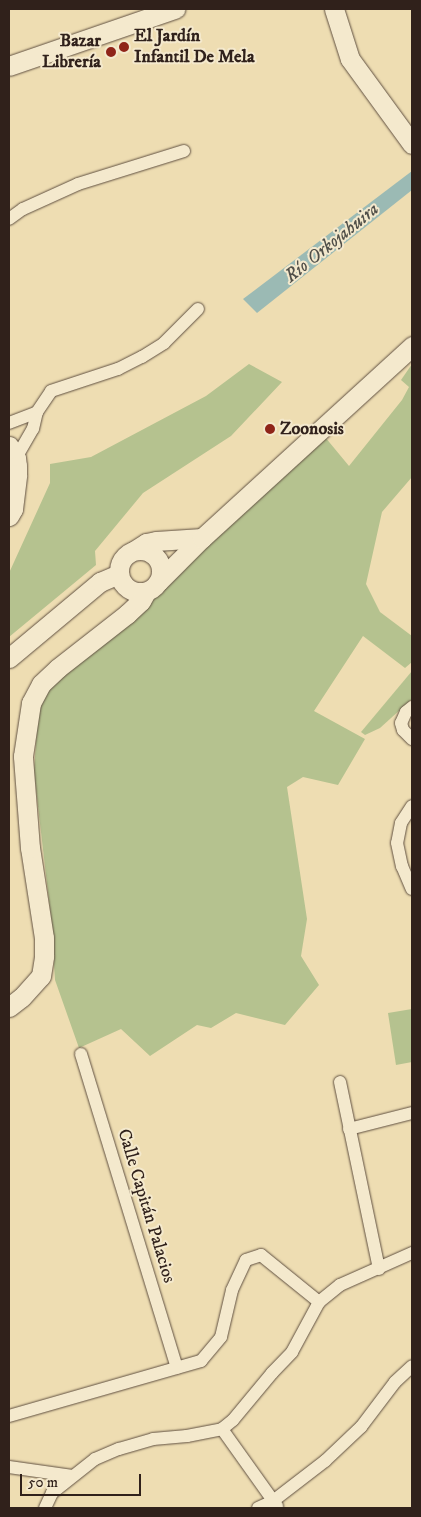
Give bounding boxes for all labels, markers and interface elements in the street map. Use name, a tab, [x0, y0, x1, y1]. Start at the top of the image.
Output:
place label: El Jardín Infantil De Mela	[134, 26, 255, 68]
place label: Bazar Librería	[42, 31, 101, 74]
marker: El Jardín Infantil De Mela	[118, 41, 130, 53]
marker: Bazar Librería	[105, 46, 117, 58]
water label: Río Orkojahuira	[280, 198, 384, 288]
place label: Zoonosis	[280, 418, 344, 440]
marker: Zoonosis	[264, 423, 276, 435]
street label: Calle Capitán Palacios	[112, 1126, 180, 1286]
scale bar	[22, 1464, 144, 1496]
text: 50 m	[28, 1473, 58, 1492]

